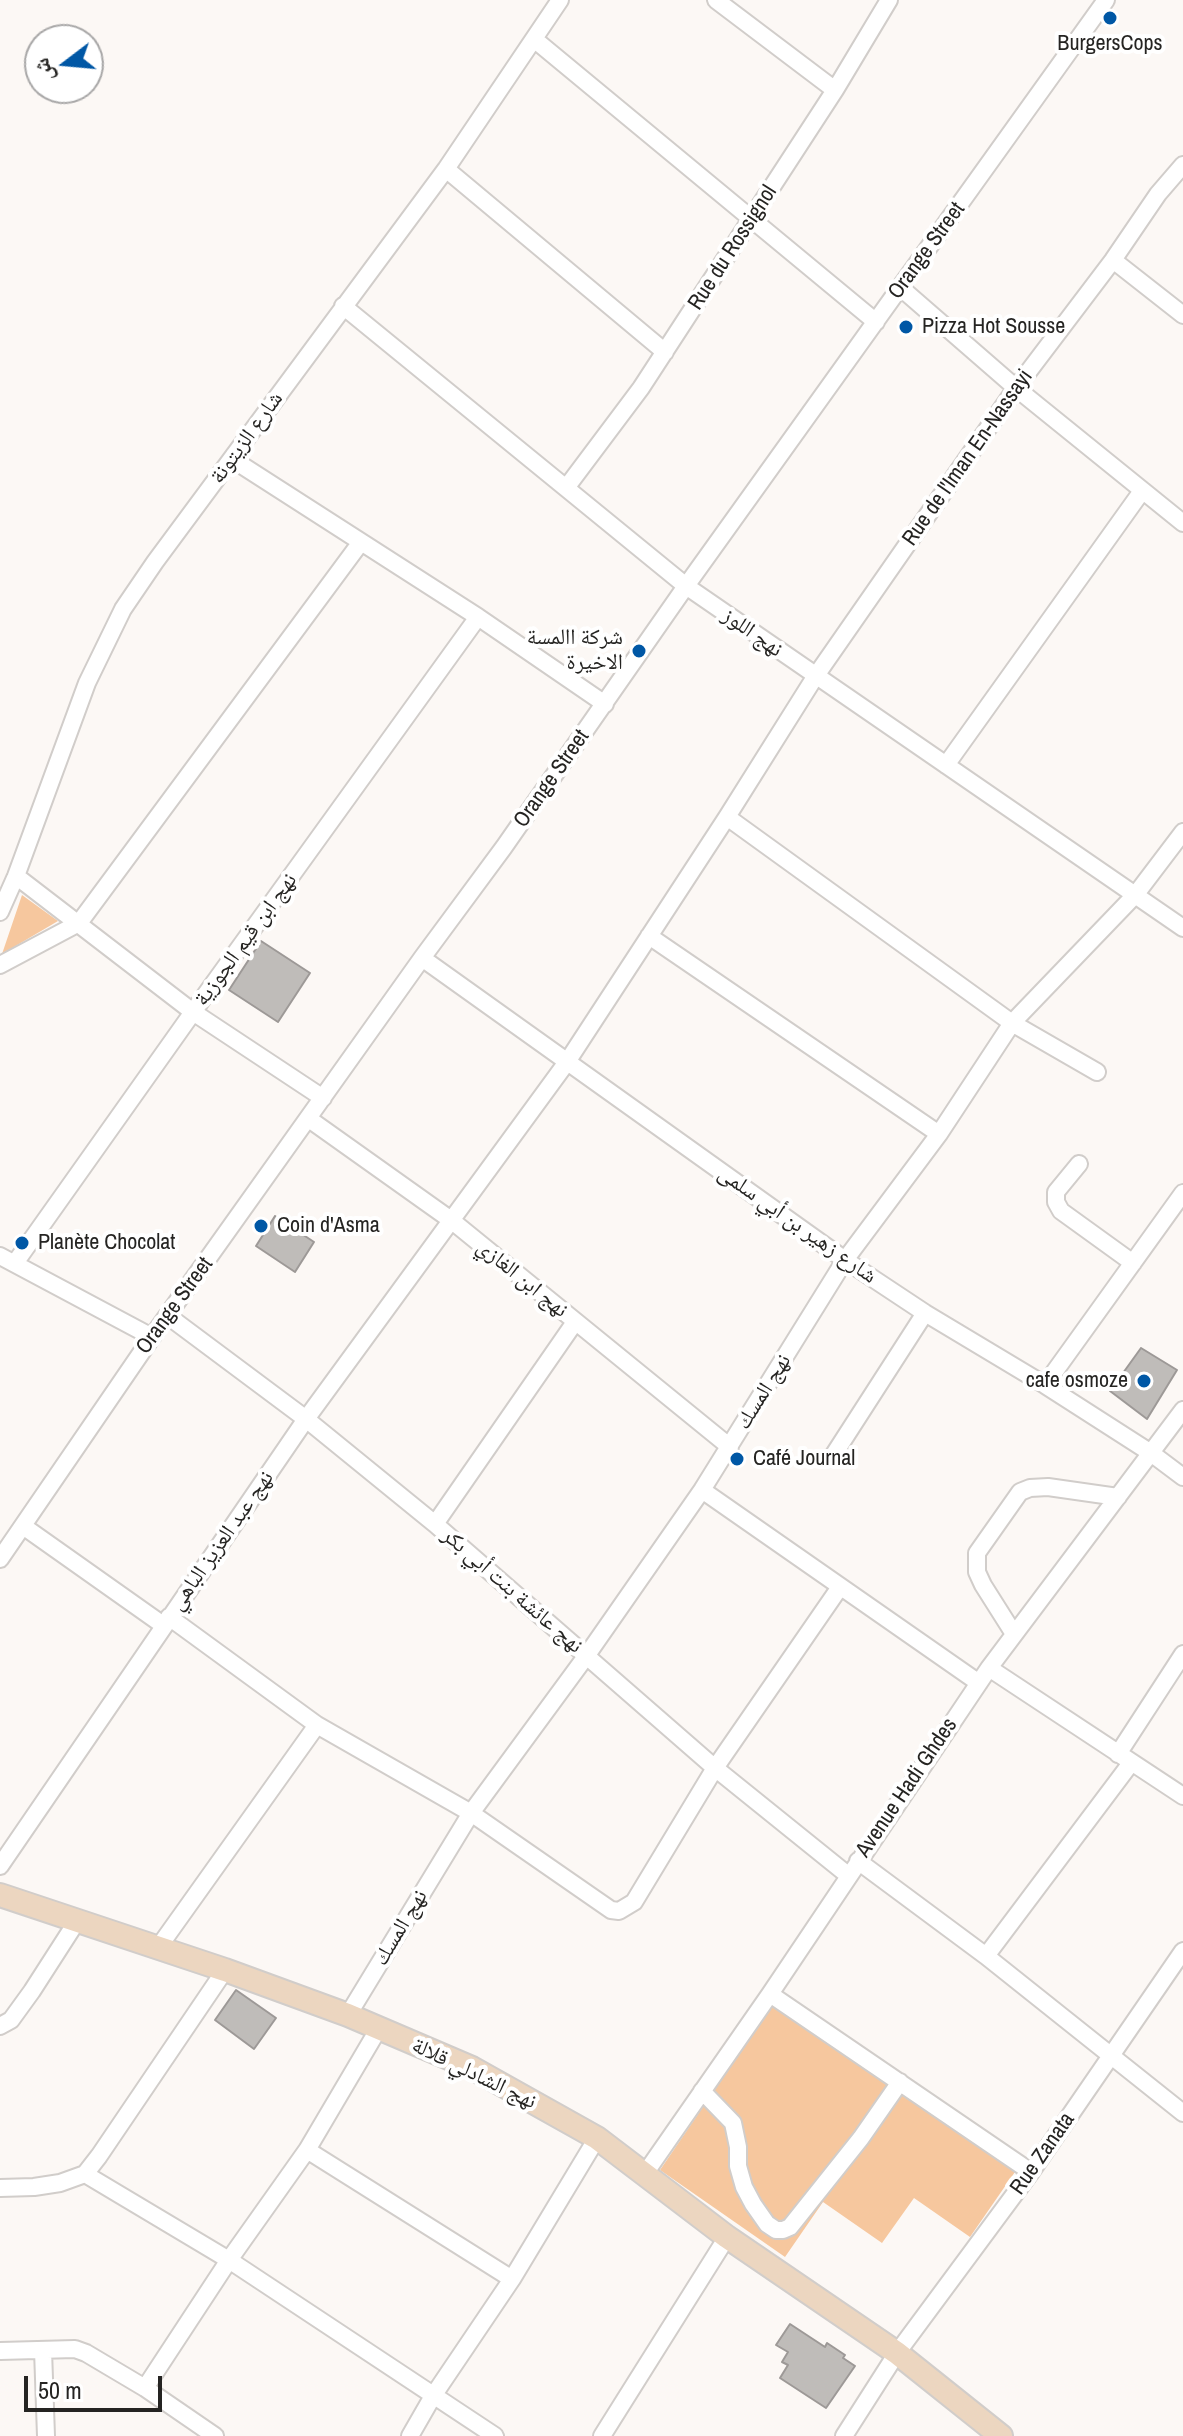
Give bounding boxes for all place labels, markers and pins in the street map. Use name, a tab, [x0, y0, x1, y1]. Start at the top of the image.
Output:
marker: BurgersCops	[1101, 9, 1119, 27]
place label: BurgersCops	[1057, 31, 1163, 57]
place label: Pizza Hot Sousse	[922, 314, 1065, 340]
marker: Pizza Hot Sousse	[897, 318, 915, 336]
place label: شركة االمسة الاخيرة	[527, 625, 623, 676]
marker: شركة االمسة الاخيرة	[630, 642, 648, 660]
place label: Coin d'Asma	[277, 1213, 380, 1239]
marker: Coin d'Asma	[252, 1217, 270, 1235]
place label: Planète Chocolat	[38, 1230, 175, 1256]
marker: Planète Chocolat	[13, 1234, 31, 1252]
place label: cafe osmoze	[1026, 1368, 1128, 1394]
marker: cafe osmoze	[1135, 1372, 1153, 1390]
place label: Café Journal	[753, 1446, 855, 1472]
marker: Café Journal	[728, 1450, 746, 1468]

